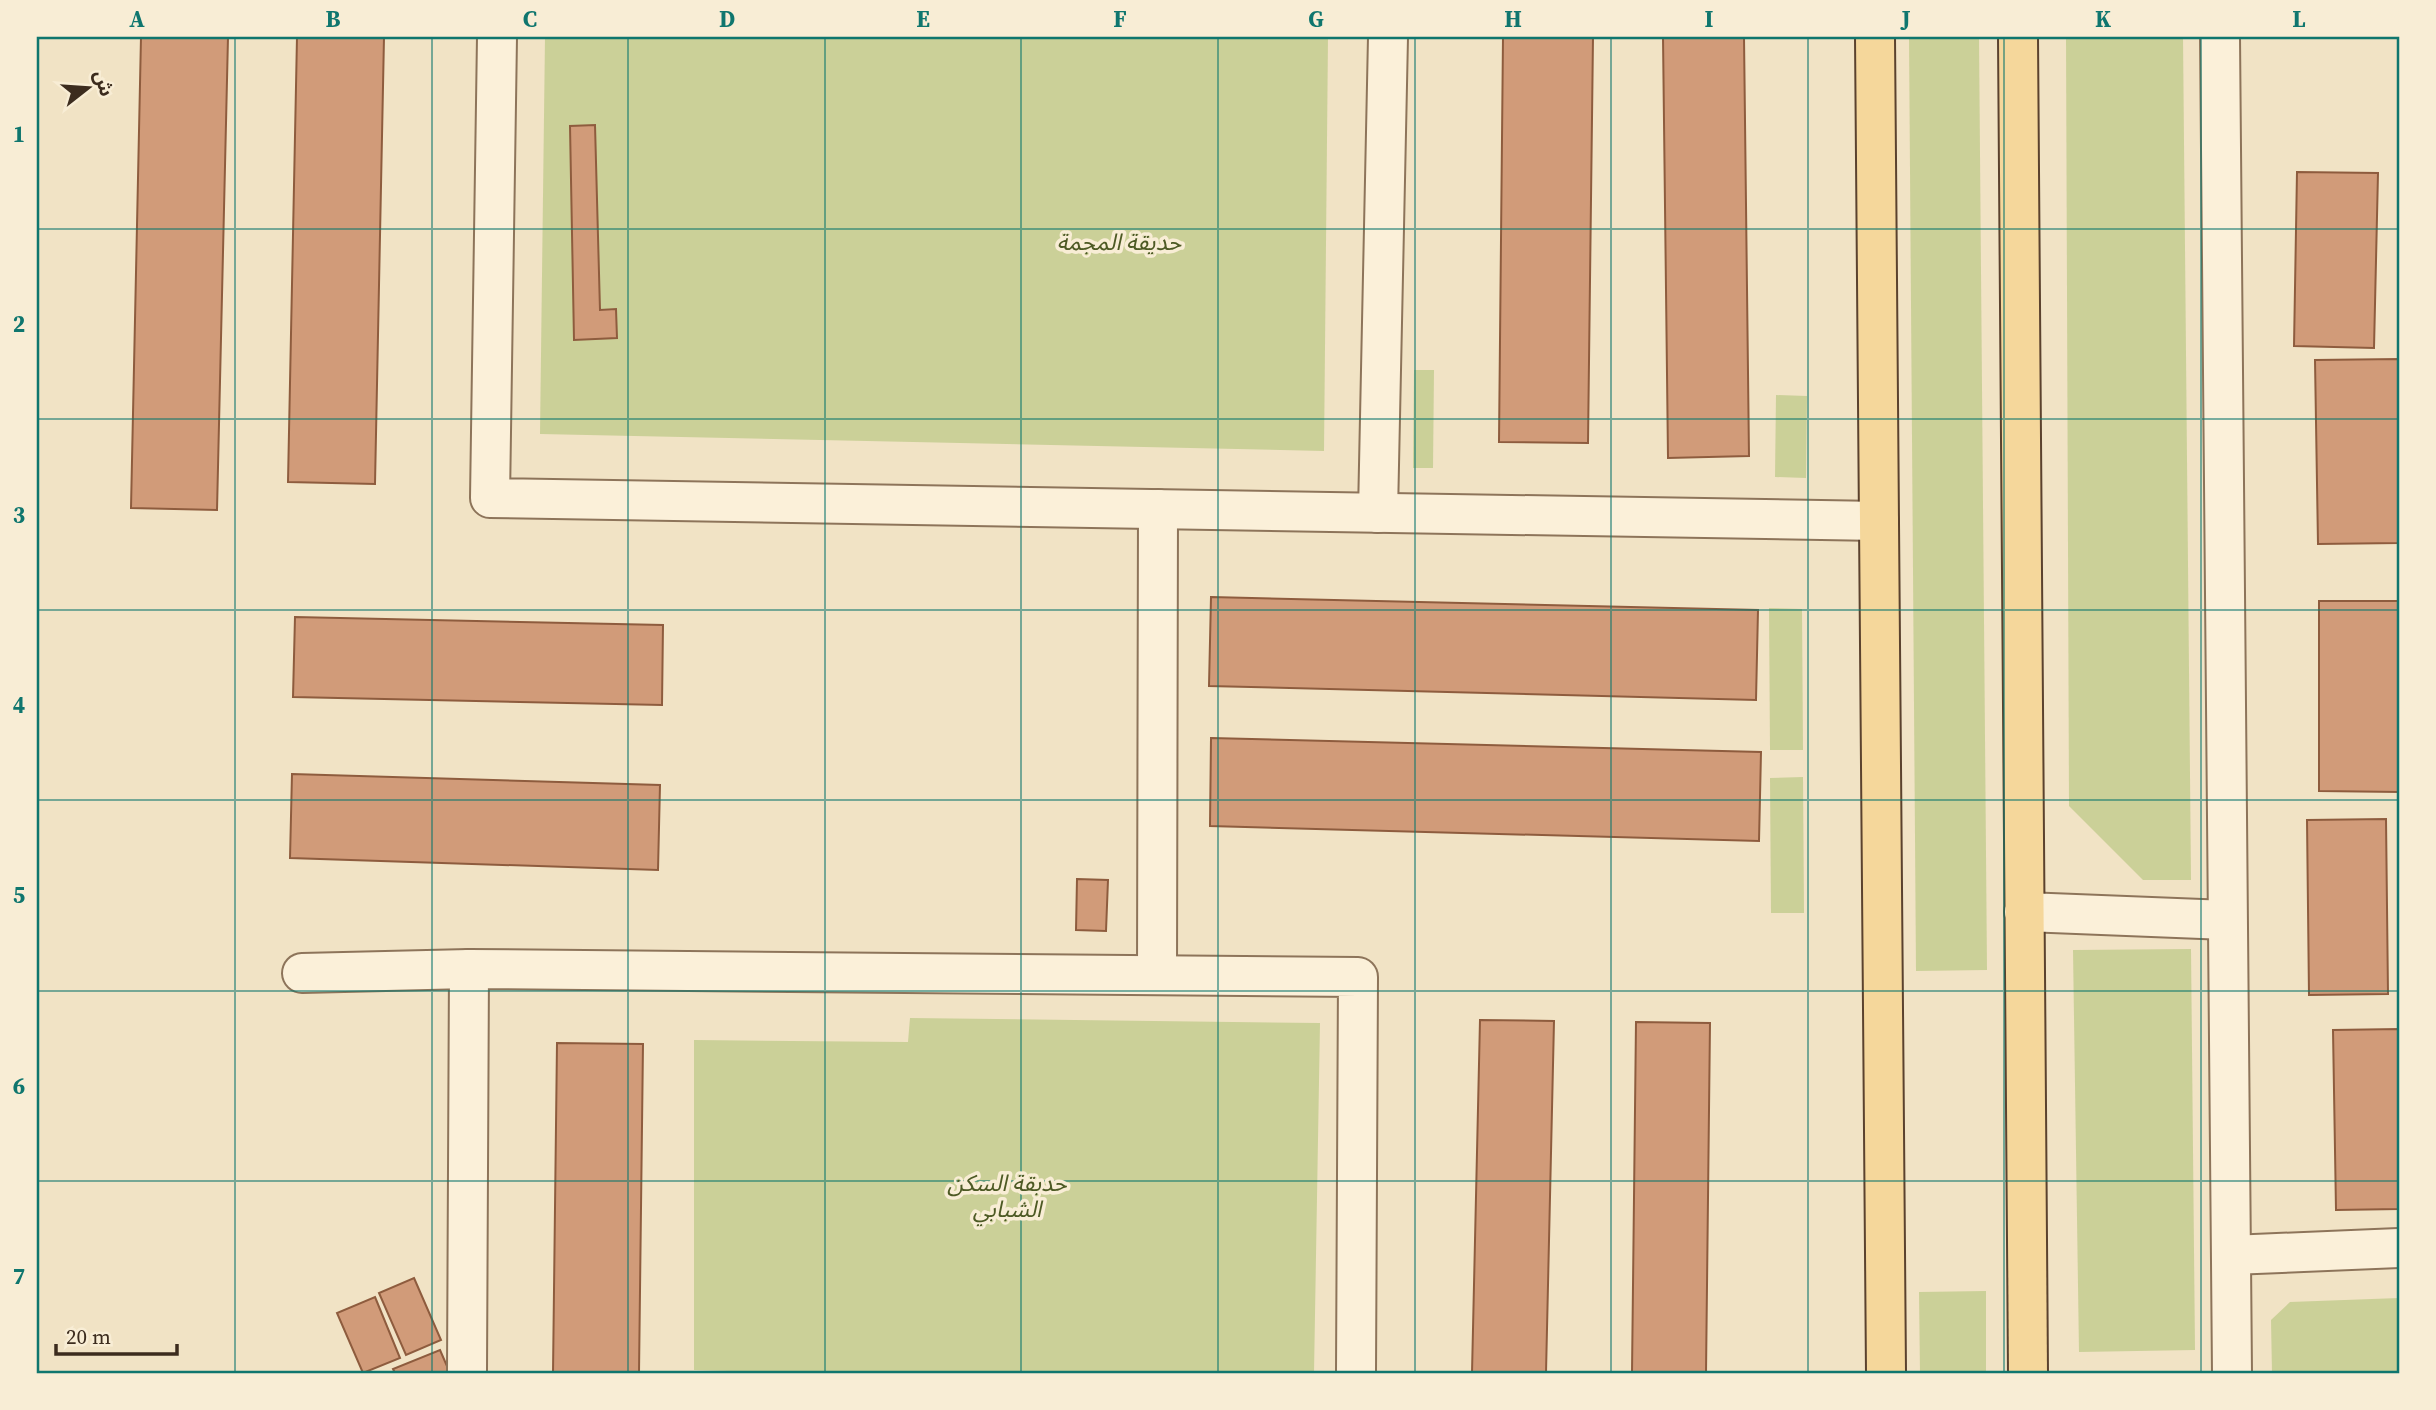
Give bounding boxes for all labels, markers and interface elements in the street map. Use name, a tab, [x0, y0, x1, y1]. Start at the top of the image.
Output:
text: A	[129, 3, 145, 35]
text: B	[326, 3, 341, 35]
text: C	[523, 3, 537, 35]
text: D	[719, 3, 735, 35]
text: E	[916, 3, 930, 35]
text: F	[1113, 3, 1127, 35]
text: G	[1308, 3, 1324, 35]
text: H	[1504, 3, 1522, 35]
text: I	[1705, 3, 1714, 35]
text: J	[1899, 3, 1911, 35]
text: K	[2095, 3, 2111, 35]
text: L	[2292, 3, 2306, 35]
north arrow	[52, 52, 122, 122]
text: ش	[88, 67, 120, 99]
text: 1	[13, 118, 25, 150]
park label: حديقة المجمة	[1057, 226, 1182, 258]
text: 2	[13, 308, 25, 340]
text: 3	[13, 499, 25, 531]
text: 4	[13, 689, 25, 721]
text: 5	[13, 879, 25, 911]
text: 6	[13, 1070, 25, 1102]
park label: حدبقة السكن الشبابي	[947, 1167, 1067, 1227]
text: 7	[13, 1260, 25, 1292]
scale bar	[56, 1312, 177, 1356]
text: 20 m	[66, 1322, 111, 1351]

